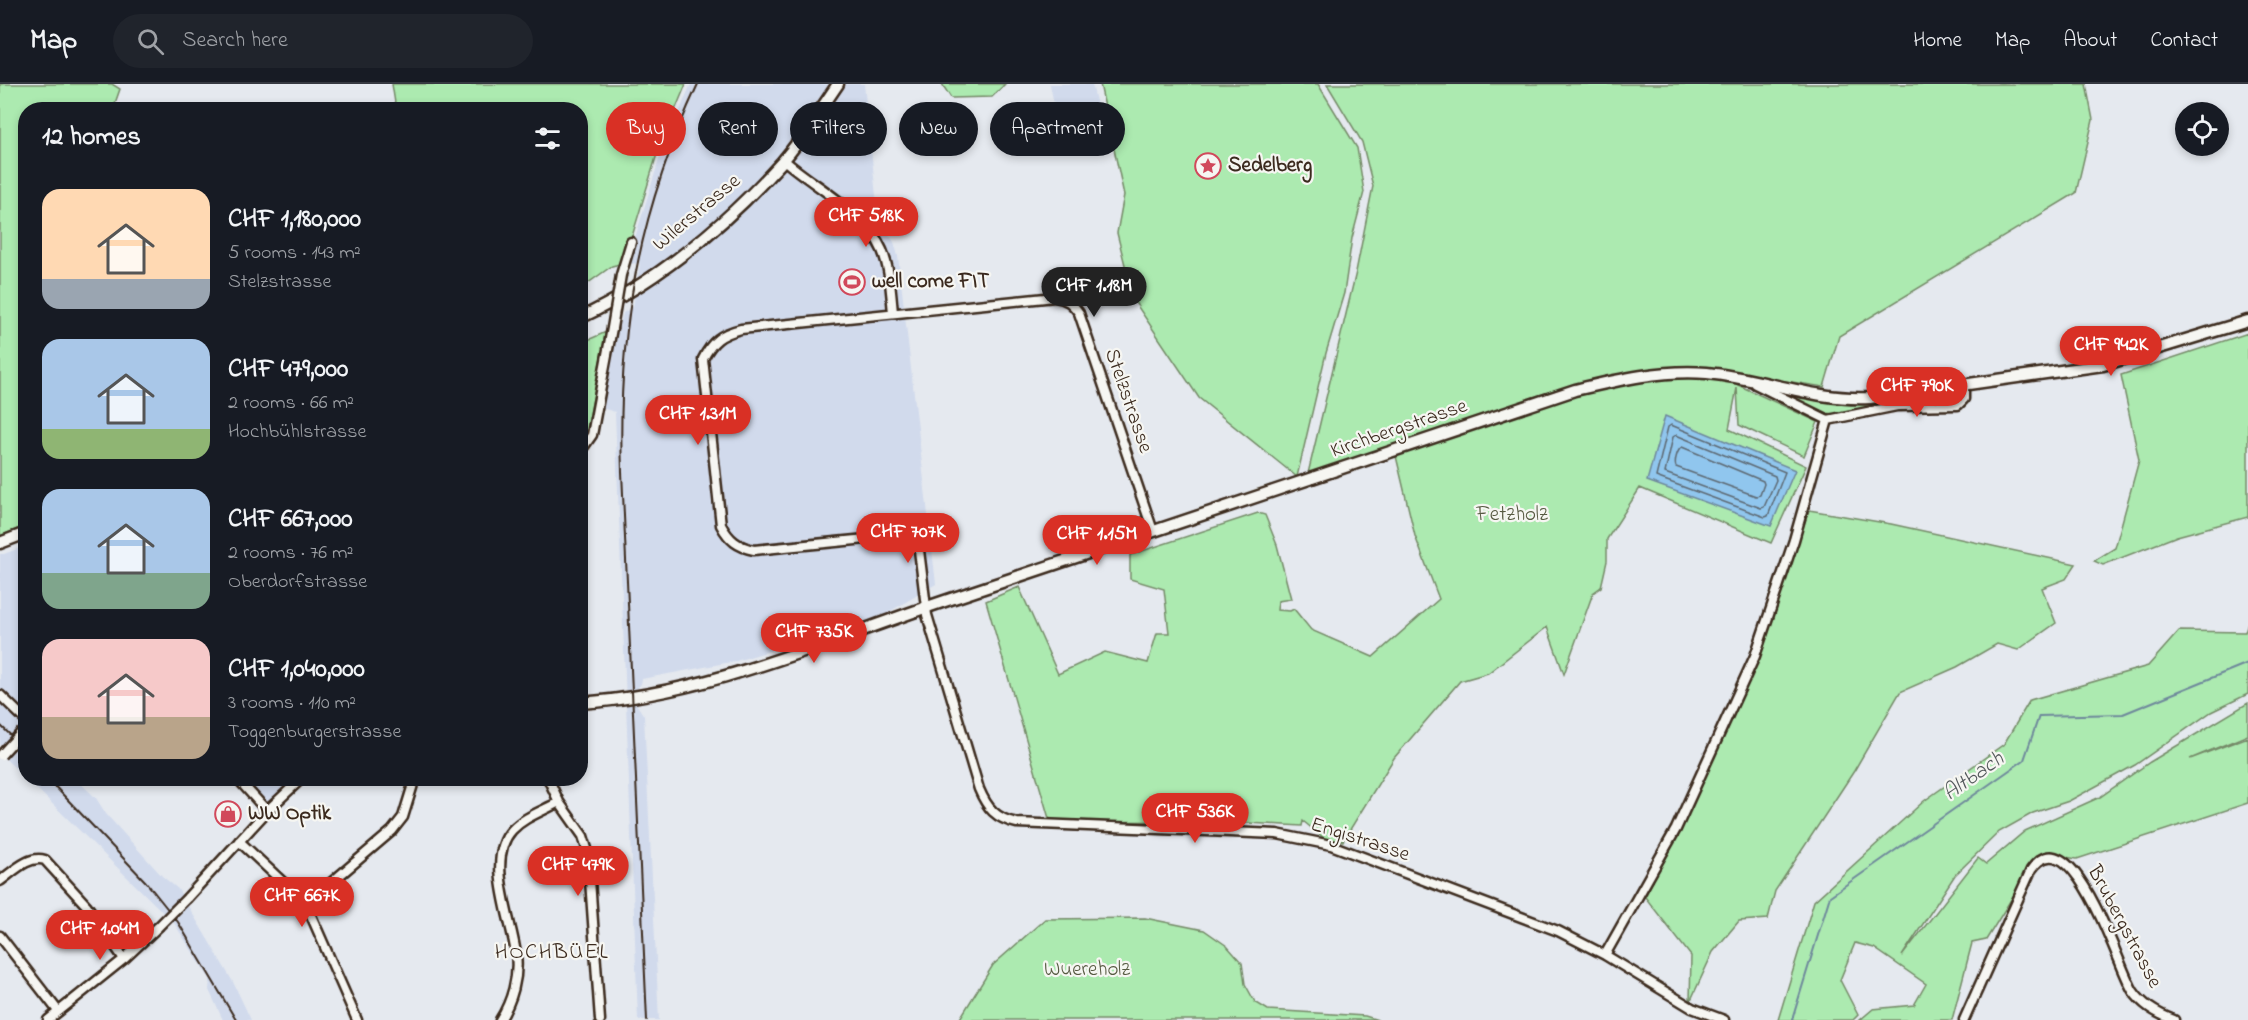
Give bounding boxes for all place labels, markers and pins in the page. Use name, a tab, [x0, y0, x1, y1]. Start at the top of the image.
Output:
place icon: Sedelberg	[1193, 151, 1223, 181]
place label: Sedelberg	[1228, 151, 1312, 183]
pin: CHF 518K	[804, 197, 928, 248]
sports icon: well come FIT	[837, 267, 867, 297]
place label: well come FIT	[872, 267, 989, 297]
pin: CHF 1.18M	[1025, 267, 1163, 318]
pin: CHF 942K	[2049, 326, 2173, 377]
pin: CHF 790K	[1855, 367, 1979, 418]
pin: CHF 1.31M	[629, 395, 767, 446]
pin: CHF 707K	[846, 513, 970, 564]
pin: CHF 1.15M	[1028, 515, 1166, 566]
pin: CHF 735K	[752, 613, 876, 664]
pin: CHF 536K	[1133, 793, 1257, 844]
shop icon: WW Optik	[213, 799, 243, 829]
place label: WW Optik	[248, 799, 332, 829]
pin: CHF 479K	[516, 846, 640, 897]
pin: CHF 667K	[240, 877, 364, 928]
pin: CHF 1.04M	[31, 910, 169, 961]

